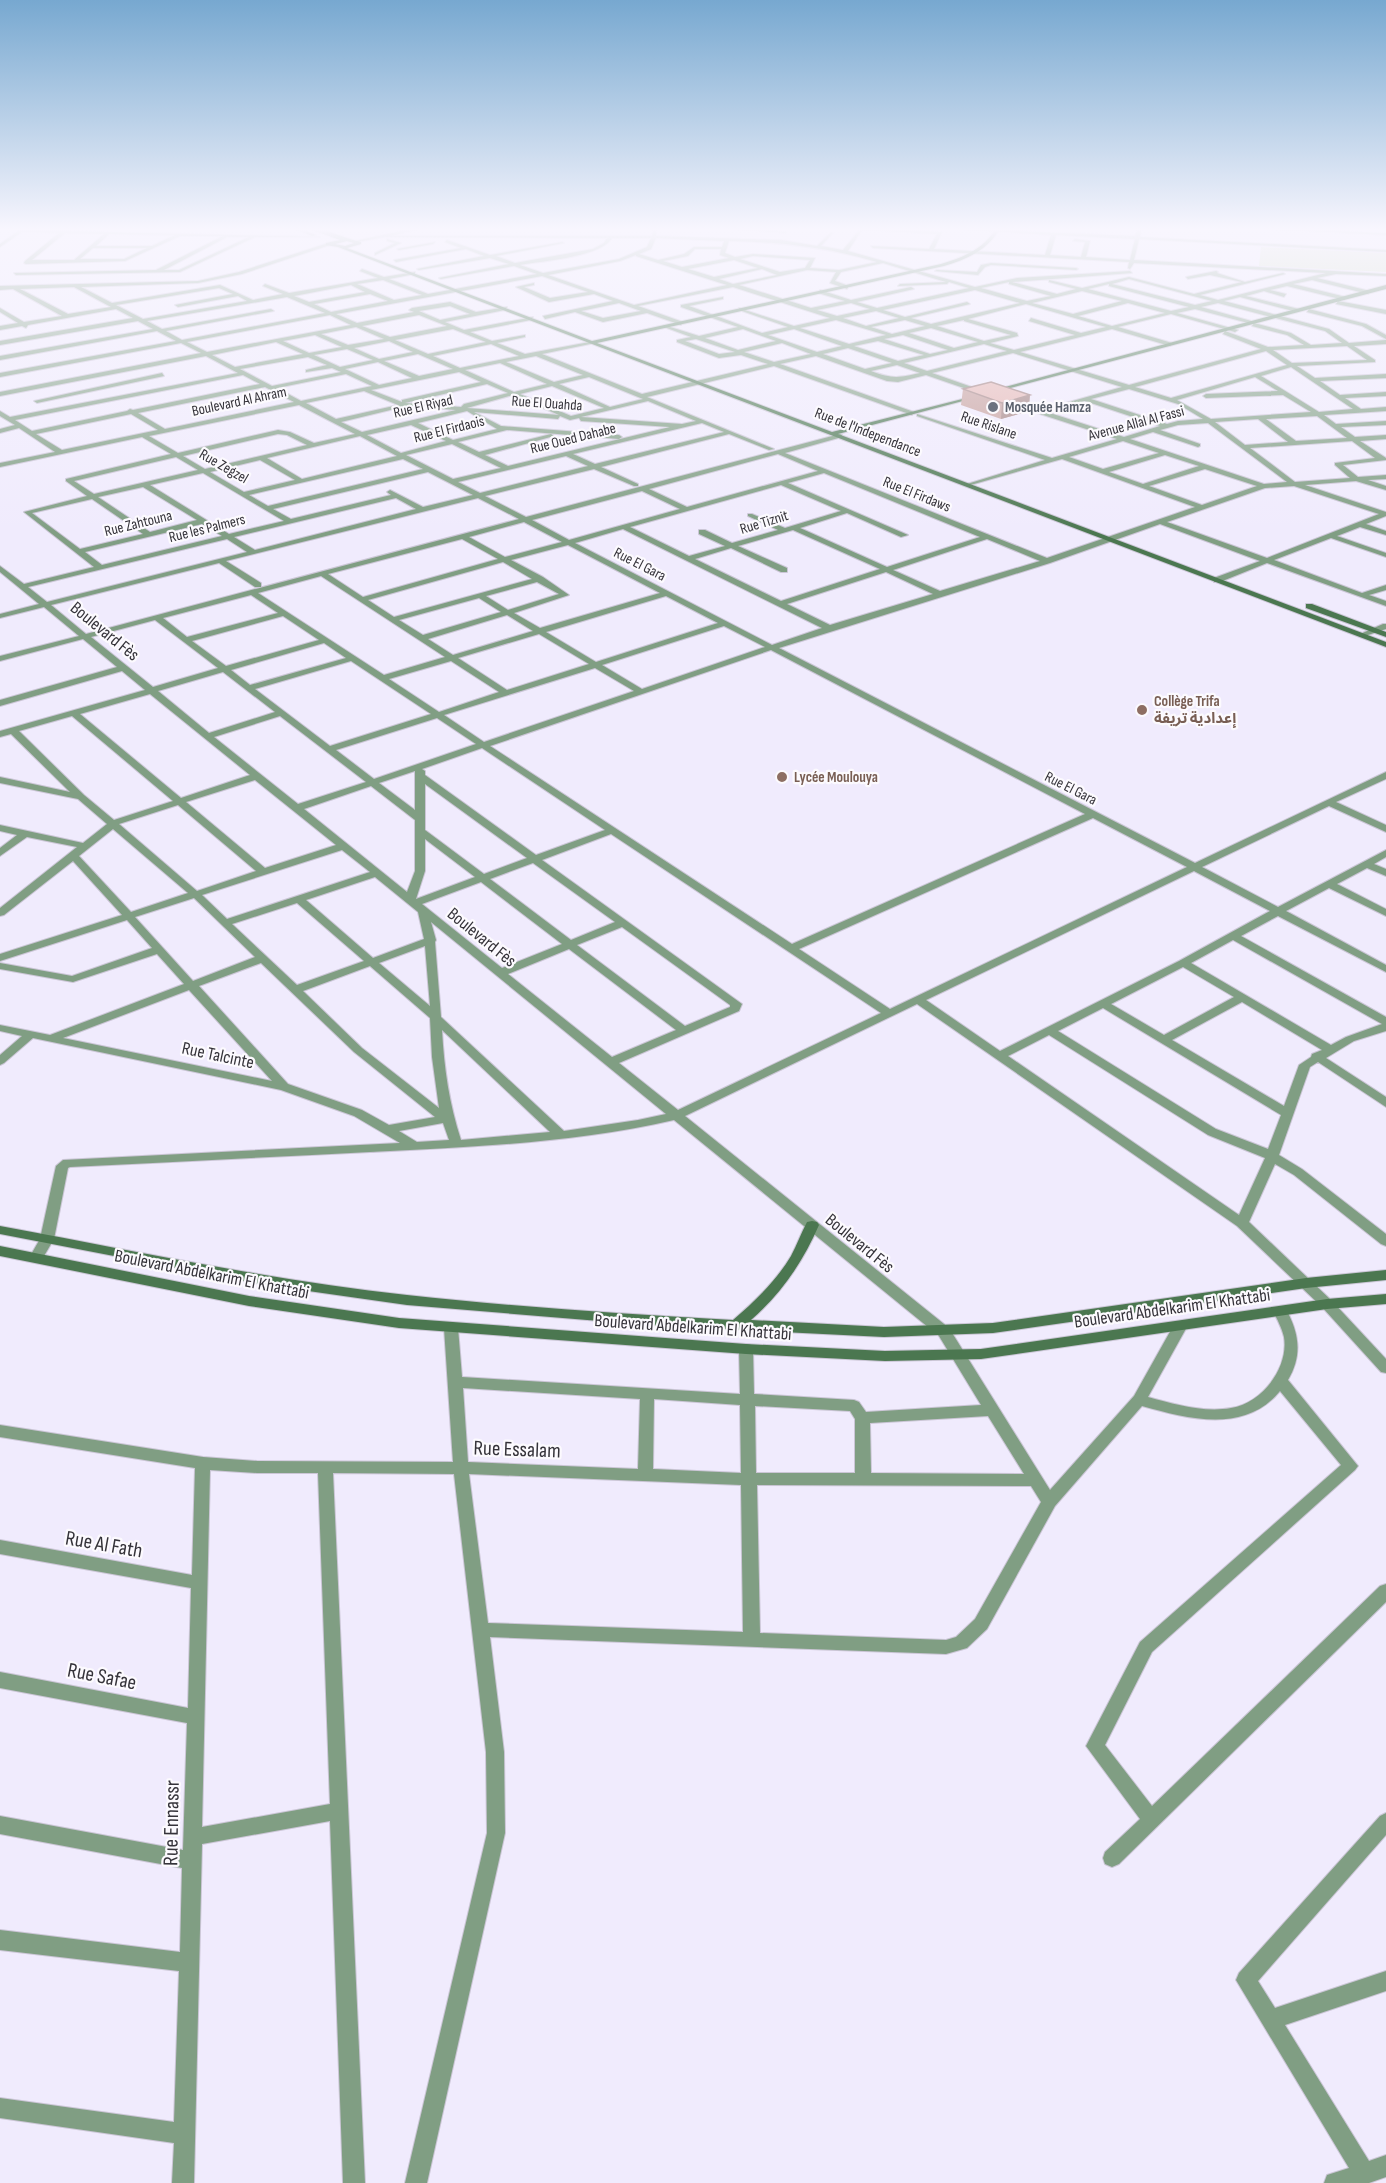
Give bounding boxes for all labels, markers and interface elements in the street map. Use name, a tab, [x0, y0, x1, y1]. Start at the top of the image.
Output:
street label: Boulevard Al Ahram	[190, 382, 288, 421]
street label: Rue El Riyad	[392, 390, 455, 423]
street label: Rue El Ouahda	[511, 392, 583, 415]
place label: Mosquée Hamza	[1005, 398, 1091, 417]
marker: Mosquée Hamza	[986, 400, 1000, 414]
street label: Avenue Allal Al Fassi	[1085, 401, 1186, 446]
street label: Rue de l'Independance	[812, 403, 924, 461]
street label: Rue Rislane	[958, 407, 1019, 444]
street label: Rue El Firdaois	[412, 412, 486, 447]
street label: Rue Oued Dahabe	[528, 419, 618, 458]
street label: Rue Zegzel	[196, 445, 252, 488]
street label: Rue El Firdaws	[880, 472, 954, 517]
street label: Rue Zahtouna	[102, 506, 174, 541]
street label: Rue Tiznit	[738, 506, 791, 539]
street label: Rue les Palmers	[167, 510, 247, 547]
street label: Rue El Gara	[611, 543, 669, 586]
street label: Boulevard Fès	[66, 597, 143, 666]
place label: Collège Trifa إعدادية تريفة	[1154, 692, 1237, 728]
marker: Collège Trifa إعدادية تريفة	[1135, 703, 1149, 717]
street label: Rue El Gara	[1042, 767, 1100, 810]
place label: Lycée Moulouya	[794, 768, 878, 787]
marker: Lycée Moulouya	[775, 770, 789, 784]
street label: Boulevard Fès	[443, 903, 520, 972]
street label: Rue Talcinte	[180, 1038, 256, 1073]
street label: Boulevard Fès	[821, 1209, 898, 1278]
street label: Boulevard Abdelkarim El Khattabi	[113, 1245, 311, 1304]
street label: Boulevard Abdelkarim El Khattabi	[1073, 1284, 1271, 1333]
street label: Boulevard Abdelkarim El Khattabi	[594, 1310, 792, 1345]
street label: Rue Essalam	[473, 1435, 561, 1464]
street label: Rue Al Fath	[63, 1525, 144, 1564]
street label: Rue Safae	[65, 1658, 139, 1695]
street label: Rue Ennassr	[158, 1780, 185, 1866]

